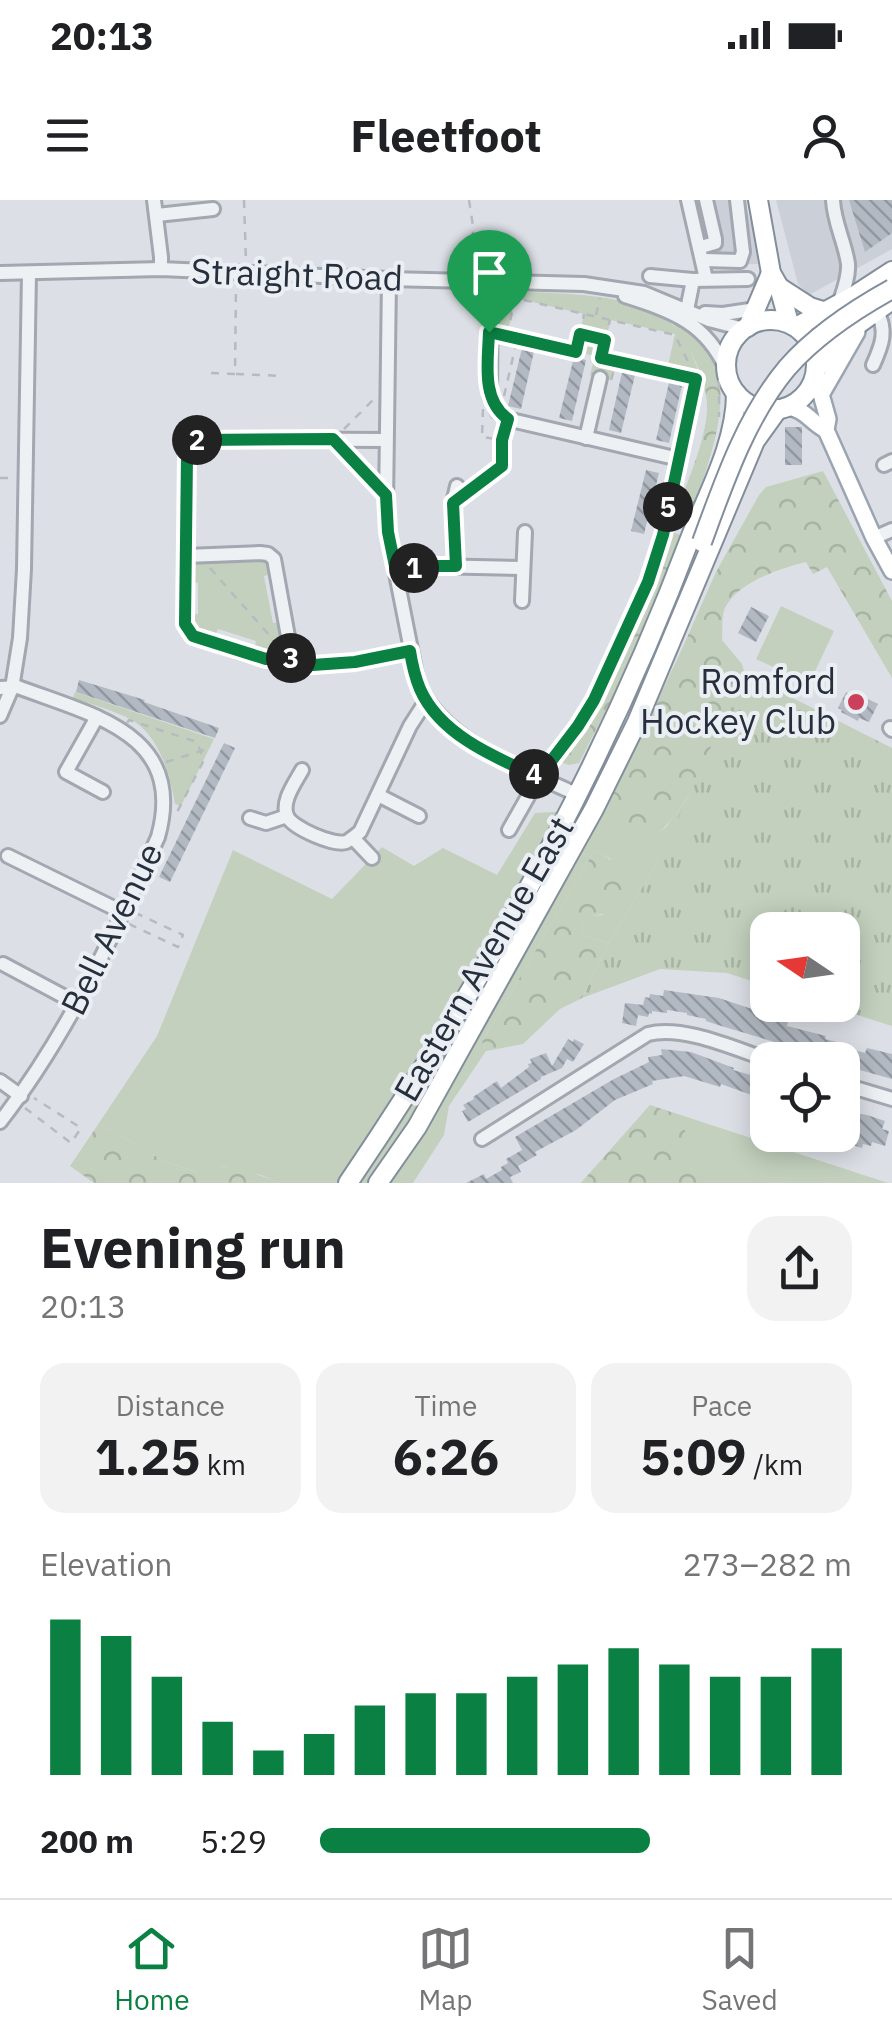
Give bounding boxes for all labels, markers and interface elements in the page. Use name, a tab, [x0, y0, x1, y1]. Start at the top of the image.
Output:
text: 20:13	[50, 11, 154, 60]
text: Fleetfoot	[350, 106, 542, 164]
icon: menu	[40, 108, 95, 163]
icon: person	[797, 108, 852, 163]
pin	[447, 230, 532, 333]
icon: arrive	[462, 245, 517, 300]
street label: Straight Road	[190, 247, 404, 301]
pin: 2	[172, 415, 222, 465]
text: 2	[189, 421, 205, 458]
pin: 5	[643, 482, 693, 532]
text: 5	[660, 488, 676, 525]
pin: 1	[389, 543, 439, 593]
text: 1	[406, 549, 422, 586]
pin: 3	[266, 633, 316, 683]
text: 3	[283, 639, 299, 676]
place label: Romford Hockey Club	[640, 658, 836, 744]
marker: Romford Hockey Club	[845, 691, 867, 713]
pin: 4	[509, 749, 559, 799]
text: 4	[526, 755, 542, 792]
street label: Eastern Avenue East	[383, 808, 583, 1109]
street label: Bell Avenue	[50, 835, 173, 1022]
north arrow	[750, 912, 860, 1022]
map controls	[750, 912, 860, 1152]
button: locate	[750, 1042, 860, 1152]
text: Evening run	[40, 1212, 346, 1283]
button: share	[747, 1216, 852, 1321]
text: 20:13	[40, 1285, 126, 1327]
text: Distance	[116, 1387, 225, 1424]
text: Time	[415, 1387, 477, 1424]
text: Pace	[691, 1387, 752, 1424]
text: 1.25	[95, 1424, 200, 1489]
text: 6:26	[393, 1424, 499, 1489]
text: 5:09	[640, 1424, 747, 1489]
text: km	[200, 1446, 246, 1483]
text: /km	[747, 1446, 803, 1483]
text: Elevation	[40, 1543, 173, 1585]
text: 273–282 m	[682, 1543, 852, 1585]
text: 200 m	[40, 1820, 134, 1862]
text: 5:29	[200, 1820, 267, 1862]
tab: Home	[114, 1921, 190, 2018]
tab: Map	[418, 1921, 473, 2018]
tab: Saved	[702, 1921, 778, 2018]

